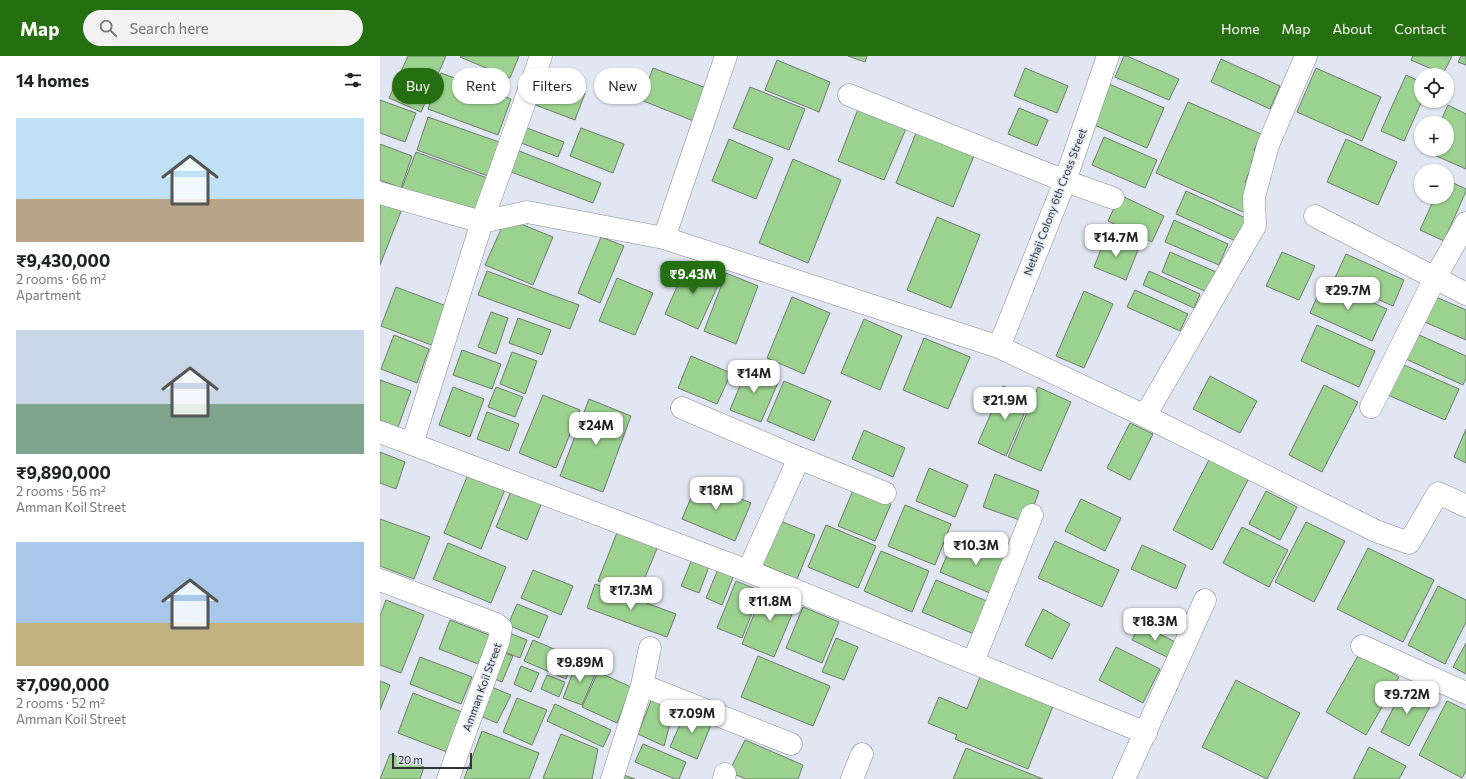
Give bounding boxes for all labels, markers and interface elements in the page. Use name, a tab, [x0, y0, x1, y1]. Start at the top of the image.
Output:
search box	[83, 10, 363, 46]
text: Map	[20, 17, 59, 40]
icon: search	[97, 17, 119, 39]
text: Search here	[129, 19, 209, 37]
text: Home	[1221, 20, 1260, 37]
text: Map	[1282, 20, 1310, 37]
text: About	[1332, 20, 1372, 37]
text: Contact	[1394, 20, 1446, 37]
chip: Buy	[392, 68, 444, 104]
chip: Rent	[452, 68, 510, 104]
chip: Filters	[518, 68, 586, 104]
chip: New	[594, 68, 651, 104]
map controls	[1414, 68, 1454, 204]
button: locate	[1414, 68, 1454, 108]
icon: filters	[342, 69, 364, 91]
text: 14 homes	[16, 70, 89, 91]
button: +	[1414, 116, 1454, 156]
street label: Nethaji Colony 6th Cross Street	[1020, 126, 1089, 277]
icon: home	[154, 144, 226, 216]
button: −	[1414, 164, 1454, 204]
pin: ₹14.7M	[1083, 224, 1149, 258]
text: ₹14.7M	[1094, 229, 1138, 245]
text: ₹9,430,000	[16, 250, 110, 271]
pin: ₹9.43M	[660, 261, 726, 295]
text: ₹9.43M	[669, 266, 717, 282]
text: 2 rooms · 66 m²	[16, 271, 106, 287]
pin: ₹29.7M	[1315, 277, 1381, 311]
text: ₹29.7M	[1325, 282, 1371, 298]
text: Apartment	[16, 287, 81, 303]
icon: home	[154, 356, 226, 428]
pin: ₹14M	[730, 360, 778, 394]
text: ₹14M	[737, 365, 771, 381]
pin: ₹21.9M	[972, 387, 1038, 421]
text: ₹21.9M	[982, 392, 1028, 408]
pin: ₹24M	[572, 412, 620, 446]
text: ₹24M	[578, 417, 614, 433]
text: ₹9,890,000	[16, 462, 111, 483]
pin: ₹18M	[692, 477, 740, 511]
text: ₹18M	[699, 482, 733, 498]
text: 2 rooms · 56 m²	[16, 483, 106, 499]
text: Amman Koil Street	[16, 499, 126, 515]
pin: ₹10.3M	[943, 532, 1009, 566]
text: ₹10.3M	[953, 537, 999, 553]
icon: home	[154, 568, 226, 640]
pin: ₹17.3M	[598, 577, 664, 611]
text: ₹17.3M	[609, 582, 653, 598]
pin: ₹11.8M	[737, 588, 803, 622]
text: ₹11.8M	[748, 593, 792, 609]
pin: ₹18.3M	[1122, 608, 1188, 642]
text: ₹18.3M	[1132, 613, 1178, 629]
street label: Amman Koil Street	[459, 640, 504, 733]
pin: ₹9.89M	[547, 649, 613, 683]
text: ₹9.89M	[556, 654, 604, 670]
text: ₹7,090,000	[16, 674, 109, 695]
pin: ₹9.72M	[1374, 681, 1440, 715]
text: ₹9.72M	[1384, 686, 1430, 702]
text: 2 rooms · 52 m²	[16, 695, 105, 711]
pin: ₹7.09M	[659, 700, 725, 734]
text: ₹7.09M	[669, 705, 715, 721]
text: Amman Koil Street	[16, 711, 126, 727]
scale bar	[392, 751, 472, 770]
text: 20 m	[398, 753, 423, 766]

